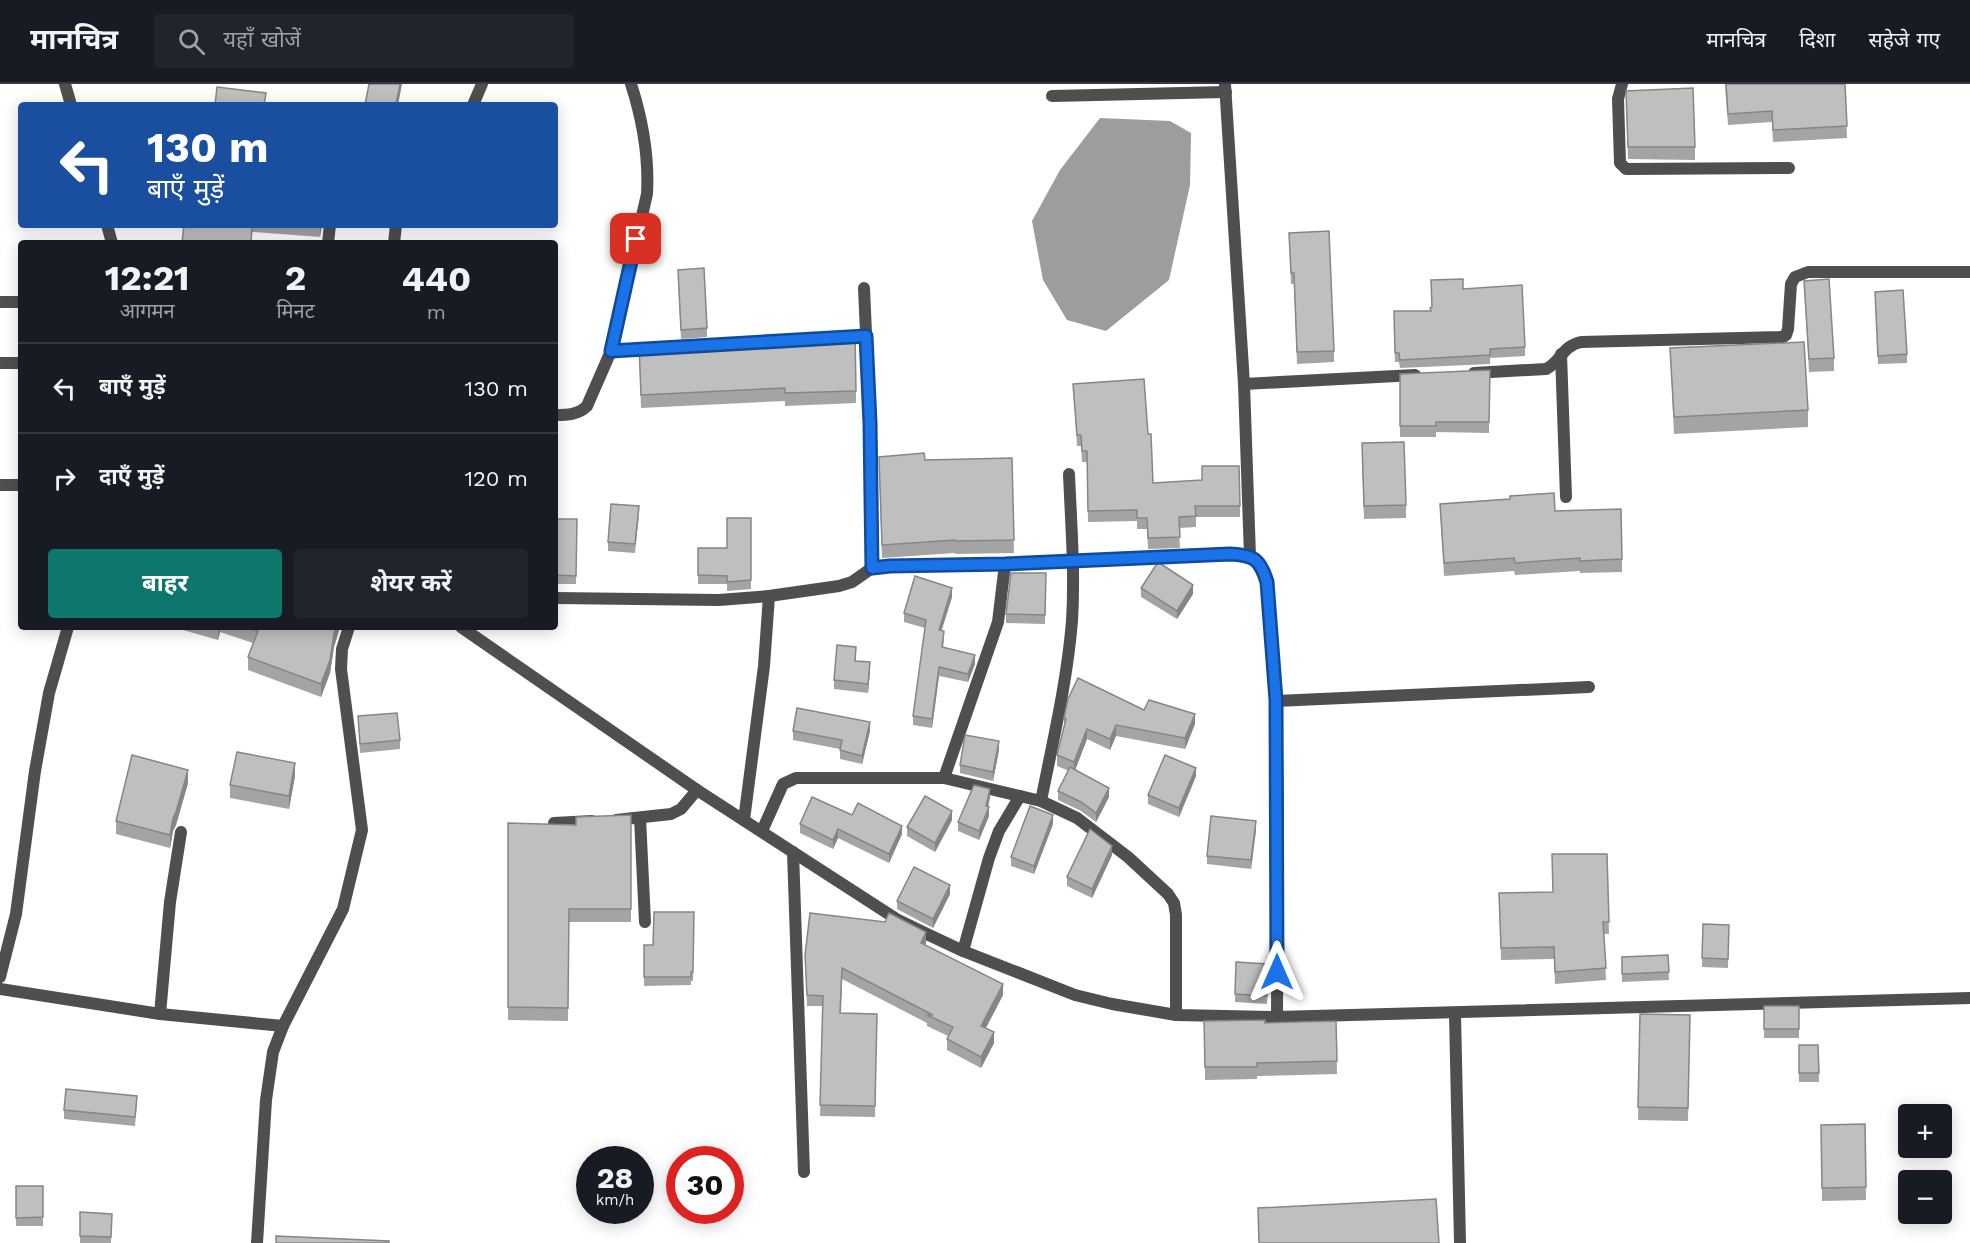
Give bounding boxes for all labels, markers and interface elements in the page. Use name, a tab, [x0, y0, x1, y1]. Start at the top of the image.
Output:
search box	[154, 14, 574, 68]
text: मानचित्र	[30, 23, 118, 56]
icon: search	[175, 25, 208, 58]
text: यहाँ खोजें	[223, 27, 301, 52]
text: मानचित्र	[1706, 27, 1766, 52]
text: दिशा	[1799, 27, 1835, 52]
text: सहेजे गए	[1868, 27, 1940, 52]
text: 130 m	[147, 123, 269, 172]
icon: left	[48, 126, 126, 204]
text: बाएँ मुड़ें	[147, 173, 224, 205]
pin	[610, 213, 661, 264]
icon: arrive	[619, 222, 652, 255]
text: 12:21	[105, 257, 190, 299]
text: 2	[285, 257, 306, 299]
text: 440	[402, 258, 471, 300]
text: आगमन	[120, 299, 175, 323]
text: मिनट	[276, 299, 315, 323]
text: m	[427, 300, 446, 324]
icon: left	[48, 372, 81, 405]
text: बाएँ मुड़ें	[99, 374, 166, 399]
text: 130 m	[464, 376, 528, 401]
icon: right	[48, 462, 81, 495]
text: दाएँ मुड़ें	[99, 464, 164, 489]
text: 120 m	[464, 466, 528, 491]
button: बाहर	[48, 549, 282, 618]
button: शेयर करें	[294, 549, 528, 618]
position arrow	[1245, 940, 1309, 1004]
map controls	[1898, 1104, 1952, 1224]
button: +	[1898, 1104, 1952, 1158]
speed limit sign: 30	[666, 1146, 744, 1224]
text: 28	[597, 1160, 633, 1195]
button: −	[1898, 1170, 1952, 1224]
text: km/h	[596, 1191, 634, 1209]

